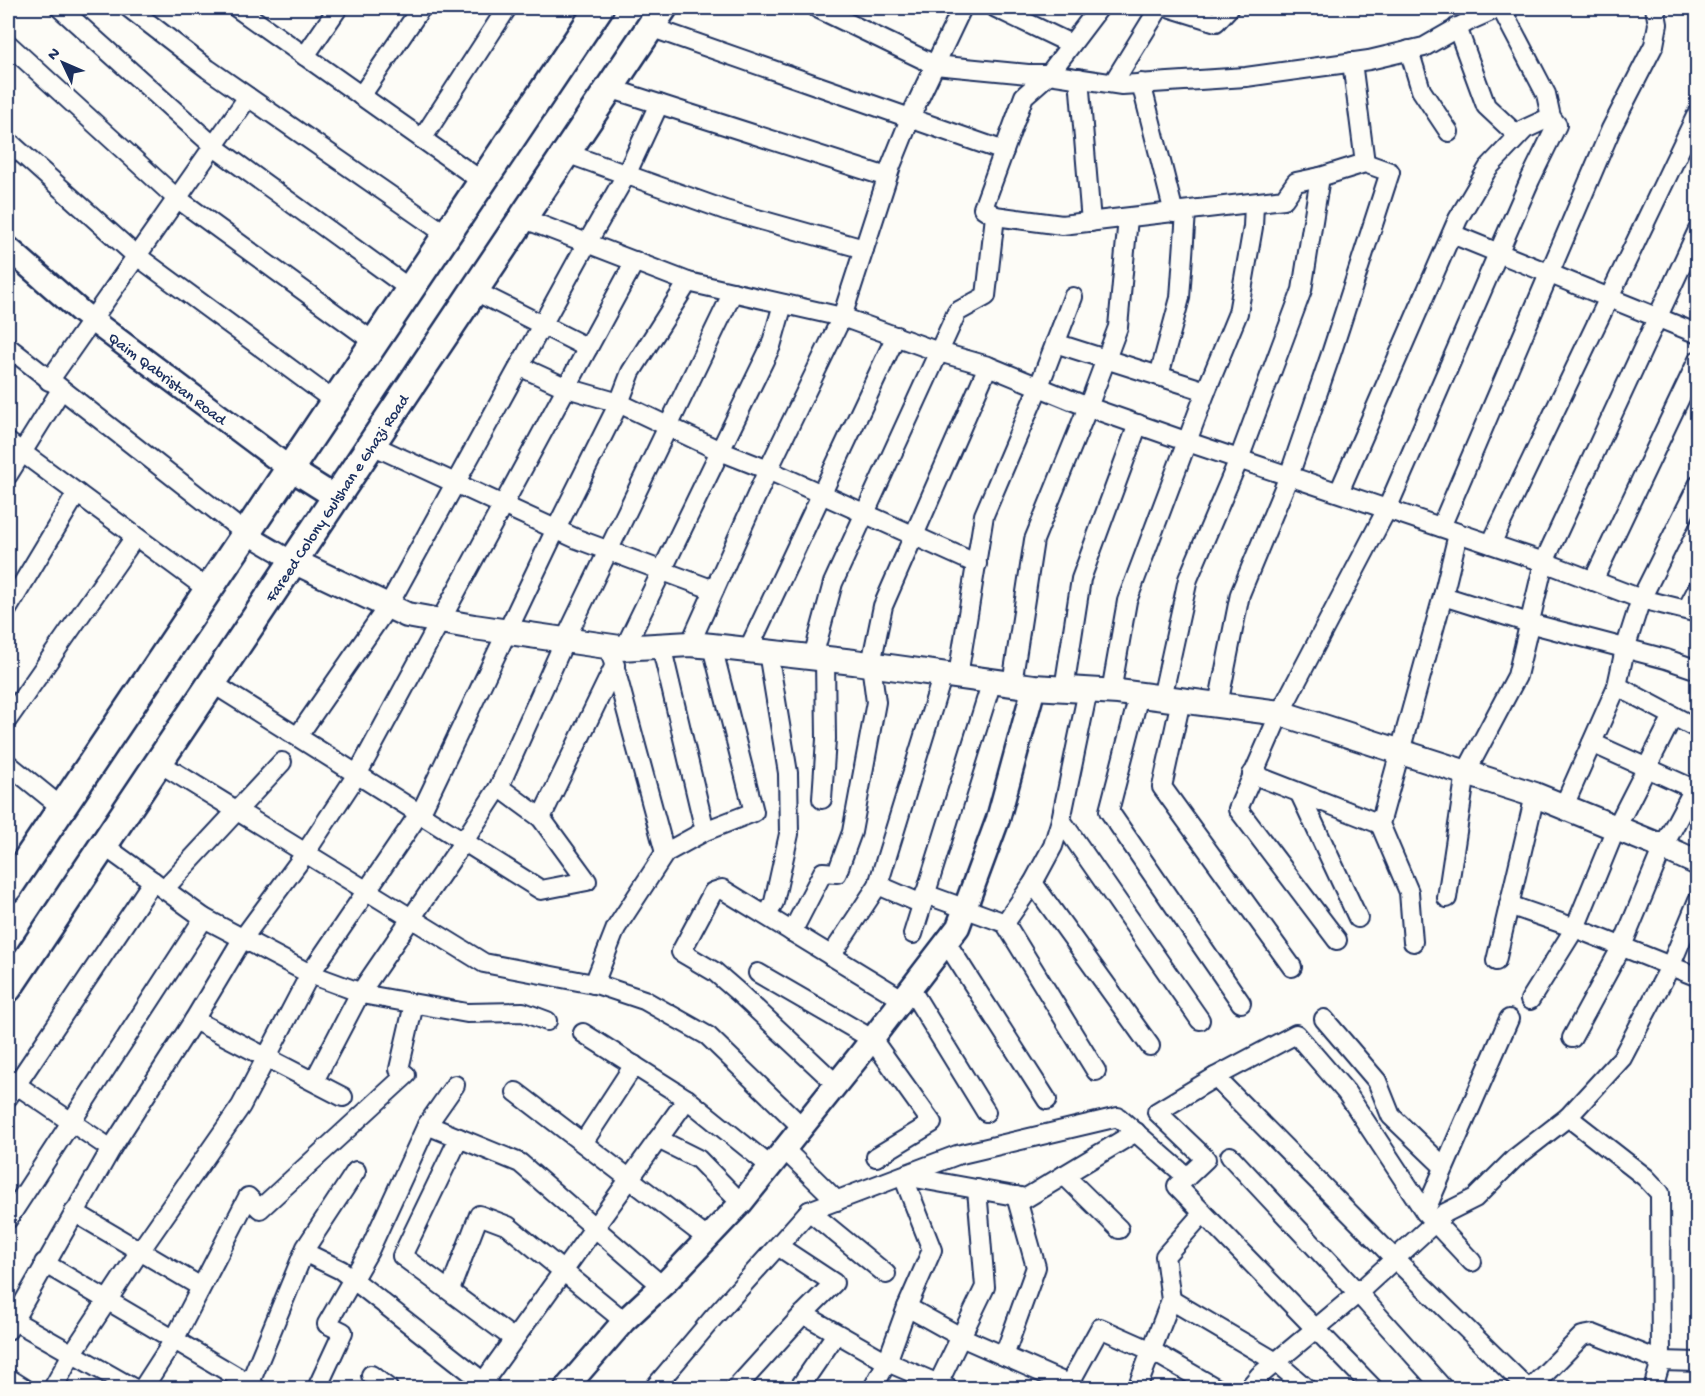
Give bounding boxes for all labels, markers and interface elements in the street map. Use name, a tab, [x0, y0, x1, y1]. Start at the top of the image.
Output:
north arrow	[33, 33, 93, 93]
text: N	[44, 44, 66, 65]
street label: Qaim Qabristan Road	[103, 330, 230, 432]
street label: Fareed Colony Gulshan e Ghazi Road	[262, 391, 416, 608]

